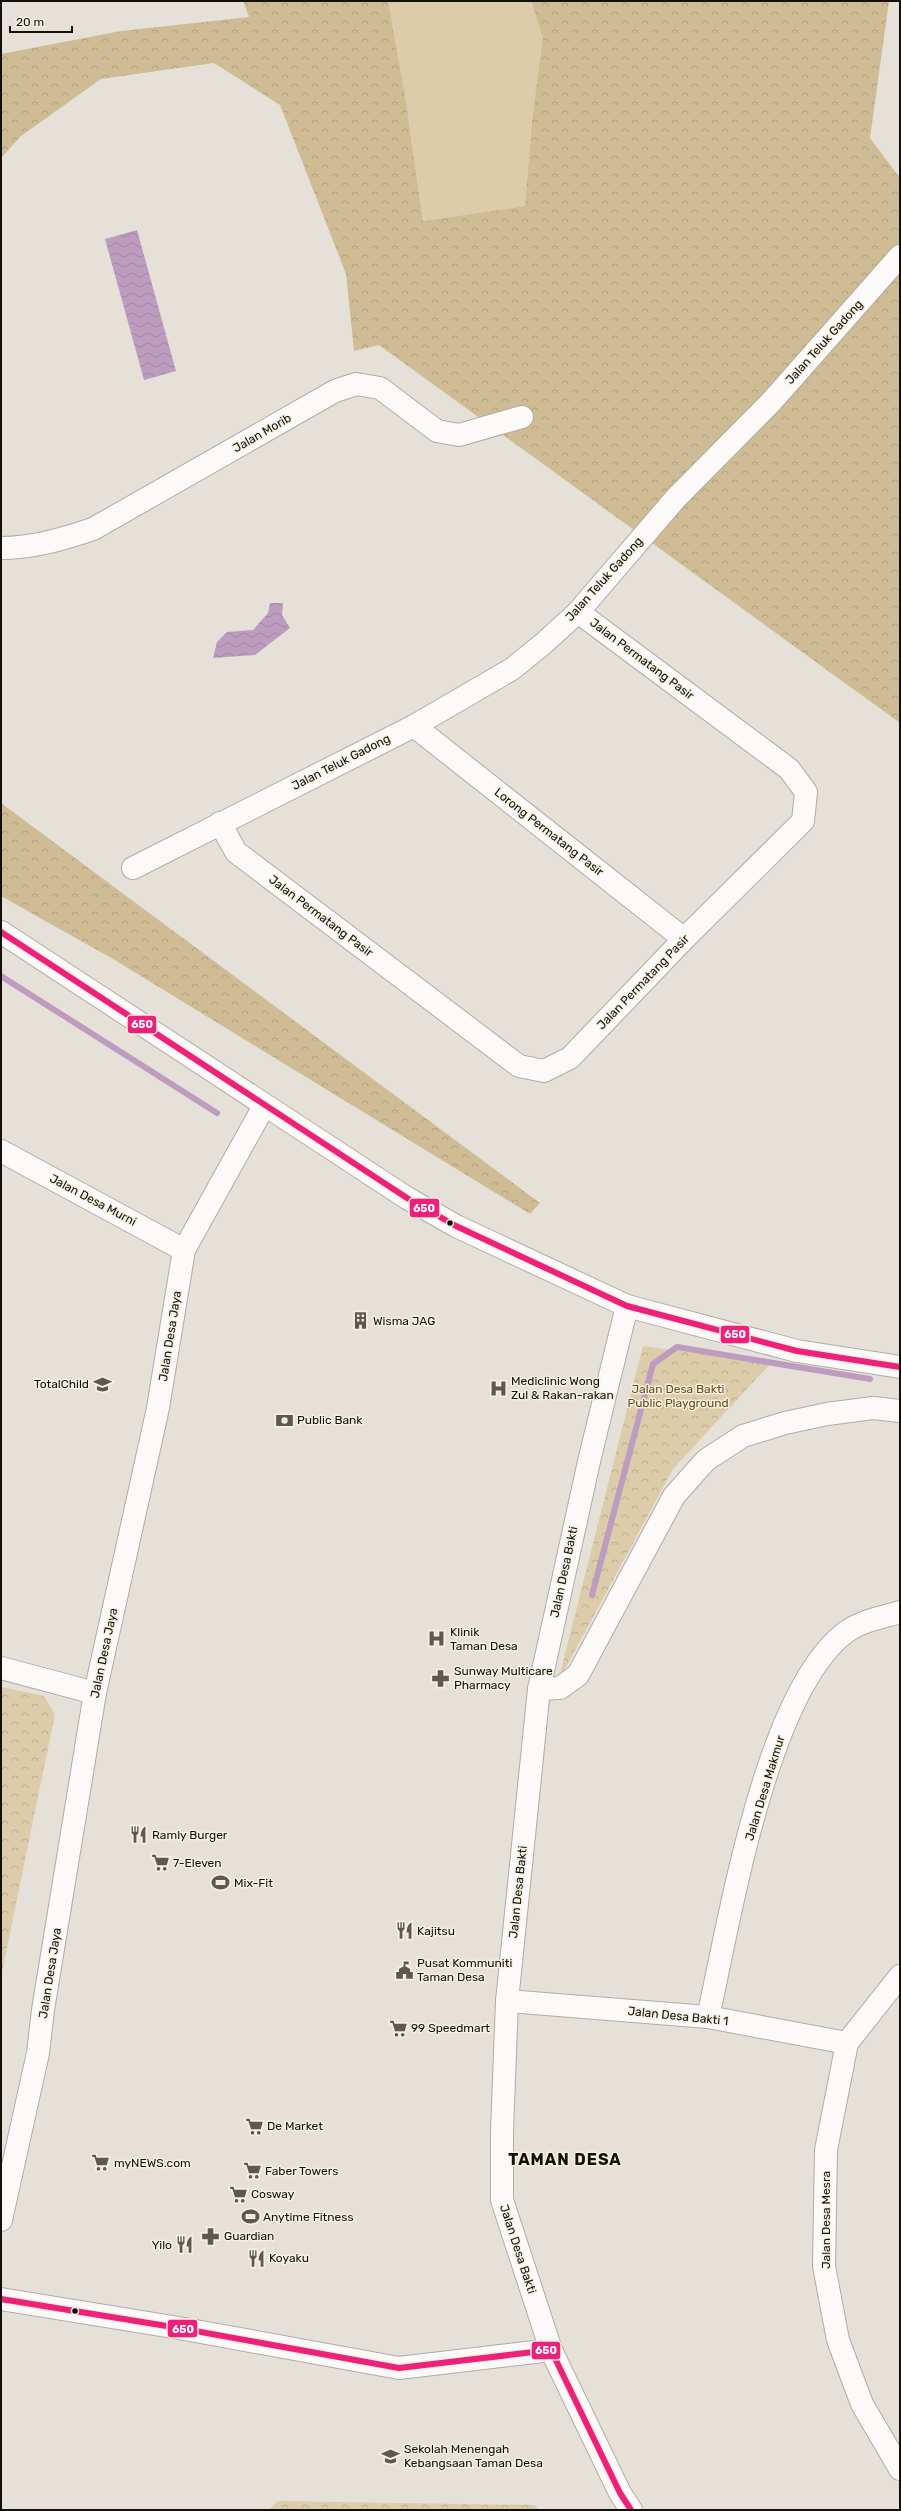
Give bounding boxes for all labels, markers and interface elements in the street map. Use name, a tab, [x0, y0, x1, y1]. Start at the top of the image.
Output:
scale bar	[10, 8, 72, 34]
text: 20 m	[16, 15, 44, 29]
street label: Jalan Teluk Gadong	[782, 297, 866, 387]
street label: Jalan Morib	[230, 411, 294, 455]
street label: Jalan Teluk Gadong	[562, 534, 646, 624]
street label: Jalan Permatang Pasir	[587, 615, 697, 703]
street label: Jalan Teluk Gadong	[289, 731, 393, 793]
street label: Lorong Permatang Pasir	[492, 785, 607, 879]
street label: Jalan Permatang Pasir	[266, 872, 376, 960]
street label: Jalan Permatang Pasir	[594, 931, 692, 1032]
line badge: 650	[127, 1015, 157, 1034]
text: 650	[131, 1018, 153, 1031]
street label: Jalan Desa Murni	[47, 1171, 139, 1229]
line badge: 650	[409, 1198, 440, 1218]
text: 650	[413, 1202, 435, 1215]
unlabelled marker	[445, 1218, 455, 1228]
street label: Jalan Desa Jaya	[156, 1290, 184, 1382]
building icon: Wisma JAG	[350, 1311, 370, 1331]
place label: Wisma JAG	[373, 1314, 435, 1328]
line badge: 650	[720, 1325, 750, 1344]
text: 650	[724, 1328, 746, 1341]
school or university icon: TotalChild	[92, 1374, 112, 1394]
place label: Mediclinic Wong Zul & Rakan-rakan	[511, 1374, 614, 1402]
place label: TotalChild	[34, 1377, 89, 1391]
hospital icon: Mediclinic Wong Zul & Rakan-rakan	[488, 1378, 508, 1398]
park label: Jalan Desa Bakti Public Playground	[627, 1382, 729, 1410]
bank icon: Public Bank	[274, 1410, 294, 1430]
place label: Public Bank	[297, 1413, 363, 1427]
street label: Jalan Desa Bakti	[547, 1525, 581, 1619]
street label: Jalan Desa Jaya	[88, 1607, 120, 1699]
place label: Klinik Taman Desa	[450, 1625, 518, 1653]
hospital icon: Klinik Taman Desa	[427, 1629, 447, 1649]
place label: Sunway Multicare Pharmacy	[454, 1664, 553, 1692]
pharmacy icon: Sunway Multicare Pharmacy	[431, 1668, 451, 1688]
street label: Jalan Desa Makmur	[742, 1733, 788, 1842]
restaurant icon: Ramly Burger	[129, 1825, 149, 1845]
place label: Ramly Burger	[152, 1828, 228, 1842]
street label: Jalan Desa Bakti	[506, 1845, 530, 1939]
supermarket icon: 7-Eleven	[150, 1853, 170, 1873]
place label: 7-Eleven	[173, 1856, 222, 1870]
sports icon: Mix-Fit	[211, 1873, 231, 1893]
place label: Mix-Fit	[234, 1876, 273, 1890]
restaurant icon: Kajitsu	[394, 1921, 414, 1941]
place label: Kajitsu	[417, 1924, 455, 1938]
street label: Jalan Desa Jaya	[36, 1927, 64, 2019]
place label: Pusat Kommuniti Taman Desa	[417, 1956, 512, 1984]
public building icon: Pusat Kommuniti Taman Desa	[394, 1960, 414, 1980]
street label: Jalan Desa Bakti 1	[627, 2004, 729, 2028]
supermarket icon: 99 Speedmart	[388, 2018, 408, 2038]
place label: 99 Speedmart	[411, 2021, 490, 2035]
supermarket icon: De Market	[244, 2116, 264, 2136]
place label: De Market	[267, 2119, 323, 2133]
district label: TAMAN DESA	[508, 2150, 622, 2169]
supermarket icon: myNEWS.com	[91, 2153, 111, 2173]
place label: myNEWS.com	[114, 2156, 191, 2170]
supermarket icon: Faber Towers	[242, 2161, 262, 2181]
place label: Faber Towers	[265, 2164, 338, 2178]
street label: Jalan Desa Mesra	[819, 2171, 833, 2269]
supermarket icon: Cosway	[228, 2184, 248, 2204]
place label: Cosway	[251, 2187, 295, 2201]
street label: Jalan Desa Bakti	[497, 2203, 539, 2295]
sports icon: Anytime Fitness	[240, 2207, 260, 2227]
place label: Anytime Fitness	[263, 2210, 354, 2224]
pharmacy icon: Guardian	[201, 2226, 221, 2246]
place label: Guardian	[224, 2229, 274, 2243]
restaurant icon: Yilo	[175, 2235, 195, 2255]
place label: Yilo	[152, 2238, 172, 2252]
restaurant icon: Koyaku	[246, 2248, 266, 2268]
place label: Koyaku	[269, 2251, 309, 2265]
unlabelled marker	[70, 2306, 80, 2316]
line badge: 650	[167, 2319, 198, 2338]
text: 650	[172, 2323, 194, 2336]
line badge: 650	[531, 2341, 561, 2360]
text: 650	[535, 2344, 557, 2357]
place label: Sekolah Menengah Kebangsaan Taman Desa	[404, 2442, 543, 2470]
school or university icon: Sekolah Menengah Kebangsaan Taman Desa	[381, 2446, 401, 2466]

